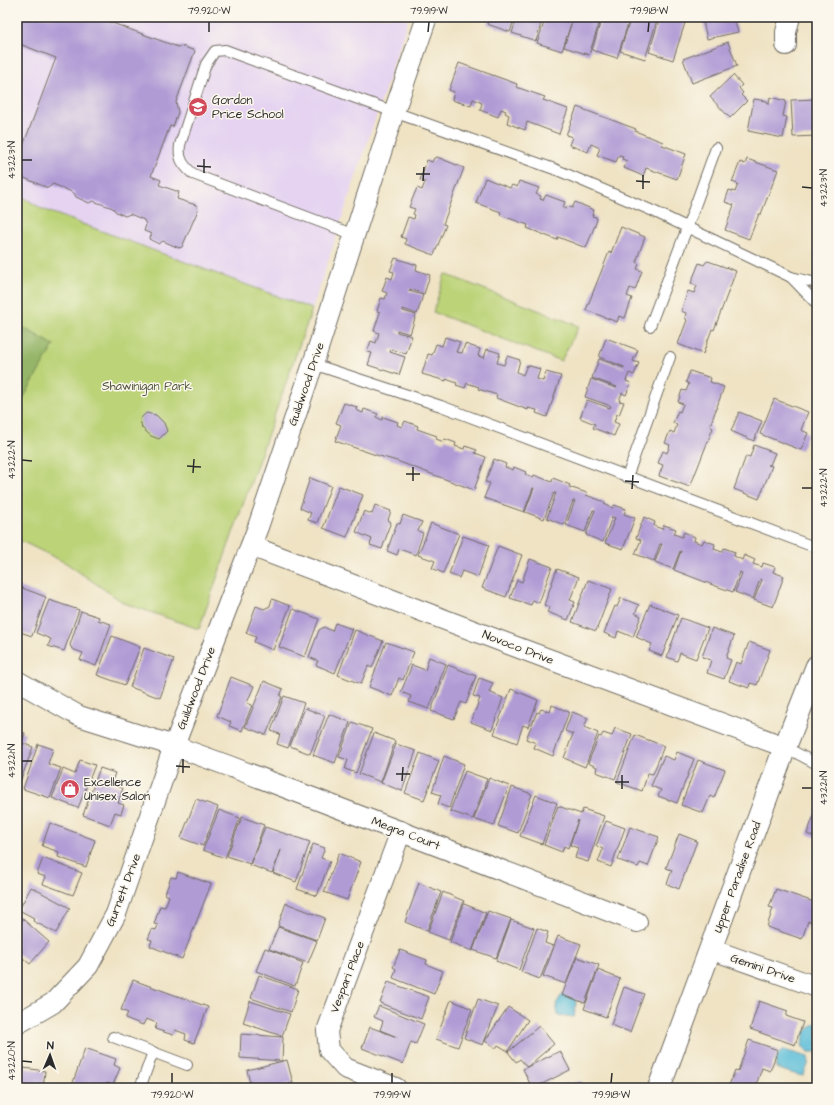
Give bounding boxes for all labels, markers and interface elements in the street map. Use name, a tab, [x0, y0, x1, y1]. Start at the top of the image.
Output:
text: 79.920°W	[188, 4, 231, 18]
text: 79.919°W	[410, 4, 448, 18]
text: 79.918°W	[630, 4, 669, 18]
place label: Gordon Price School	[212, 92, 284, 123]
school or university icon: Gordon Price School	[187, 96, 209, 118]
text: 43.223°N	[5, 141, 19, 179]
text: 43.223°N	[817, 169, 831, 207]
street label: Guildwood Drive	[284, 340, 329, 428]
park label: Shawinigan Park	[102, 378, 193, 396]
text: 43.222°N	[5, 441, 19, 479]
text: 43.222°N	[817, 469, 831, 507]
street label: Novoco Drive	[480, 626, 557, 669]
street label: Guildwood Drive	[173, 644, 220, 732]
text: 43.221°N	[5, 744, 19, 778]
text: 43.221°N	[817, 771, 831, 805]
place label: Excellence Unisex Salon	[84, 774, 150, 805]
shop icon: Excellence Unisex Salon	[59, 778, 81, 800]
street label: Megna Court	[369, 813, 443, 855]
street label: Upper Paradise Road	[709, 819, 766, 935]
street label: Gurnett Drive	[102, 851, 145, 929]
street label: Vespari Place	[326, 938, 369, 1016]
street label: Gemini Drive	[728, 949, 798, 988]
north arrow	[30, 1035, 70, 1075]
text: N	[47, 1038, 54, 1053]
text: 43.220°N	[5, 1041, 19, 1081]
text: 79.920°W	[151, 1088, 194, 1102]
text: 79.919°W	[373, 1088, 411, 1102]
text: 79.918°W	[592, 1088, 631, 1102]

